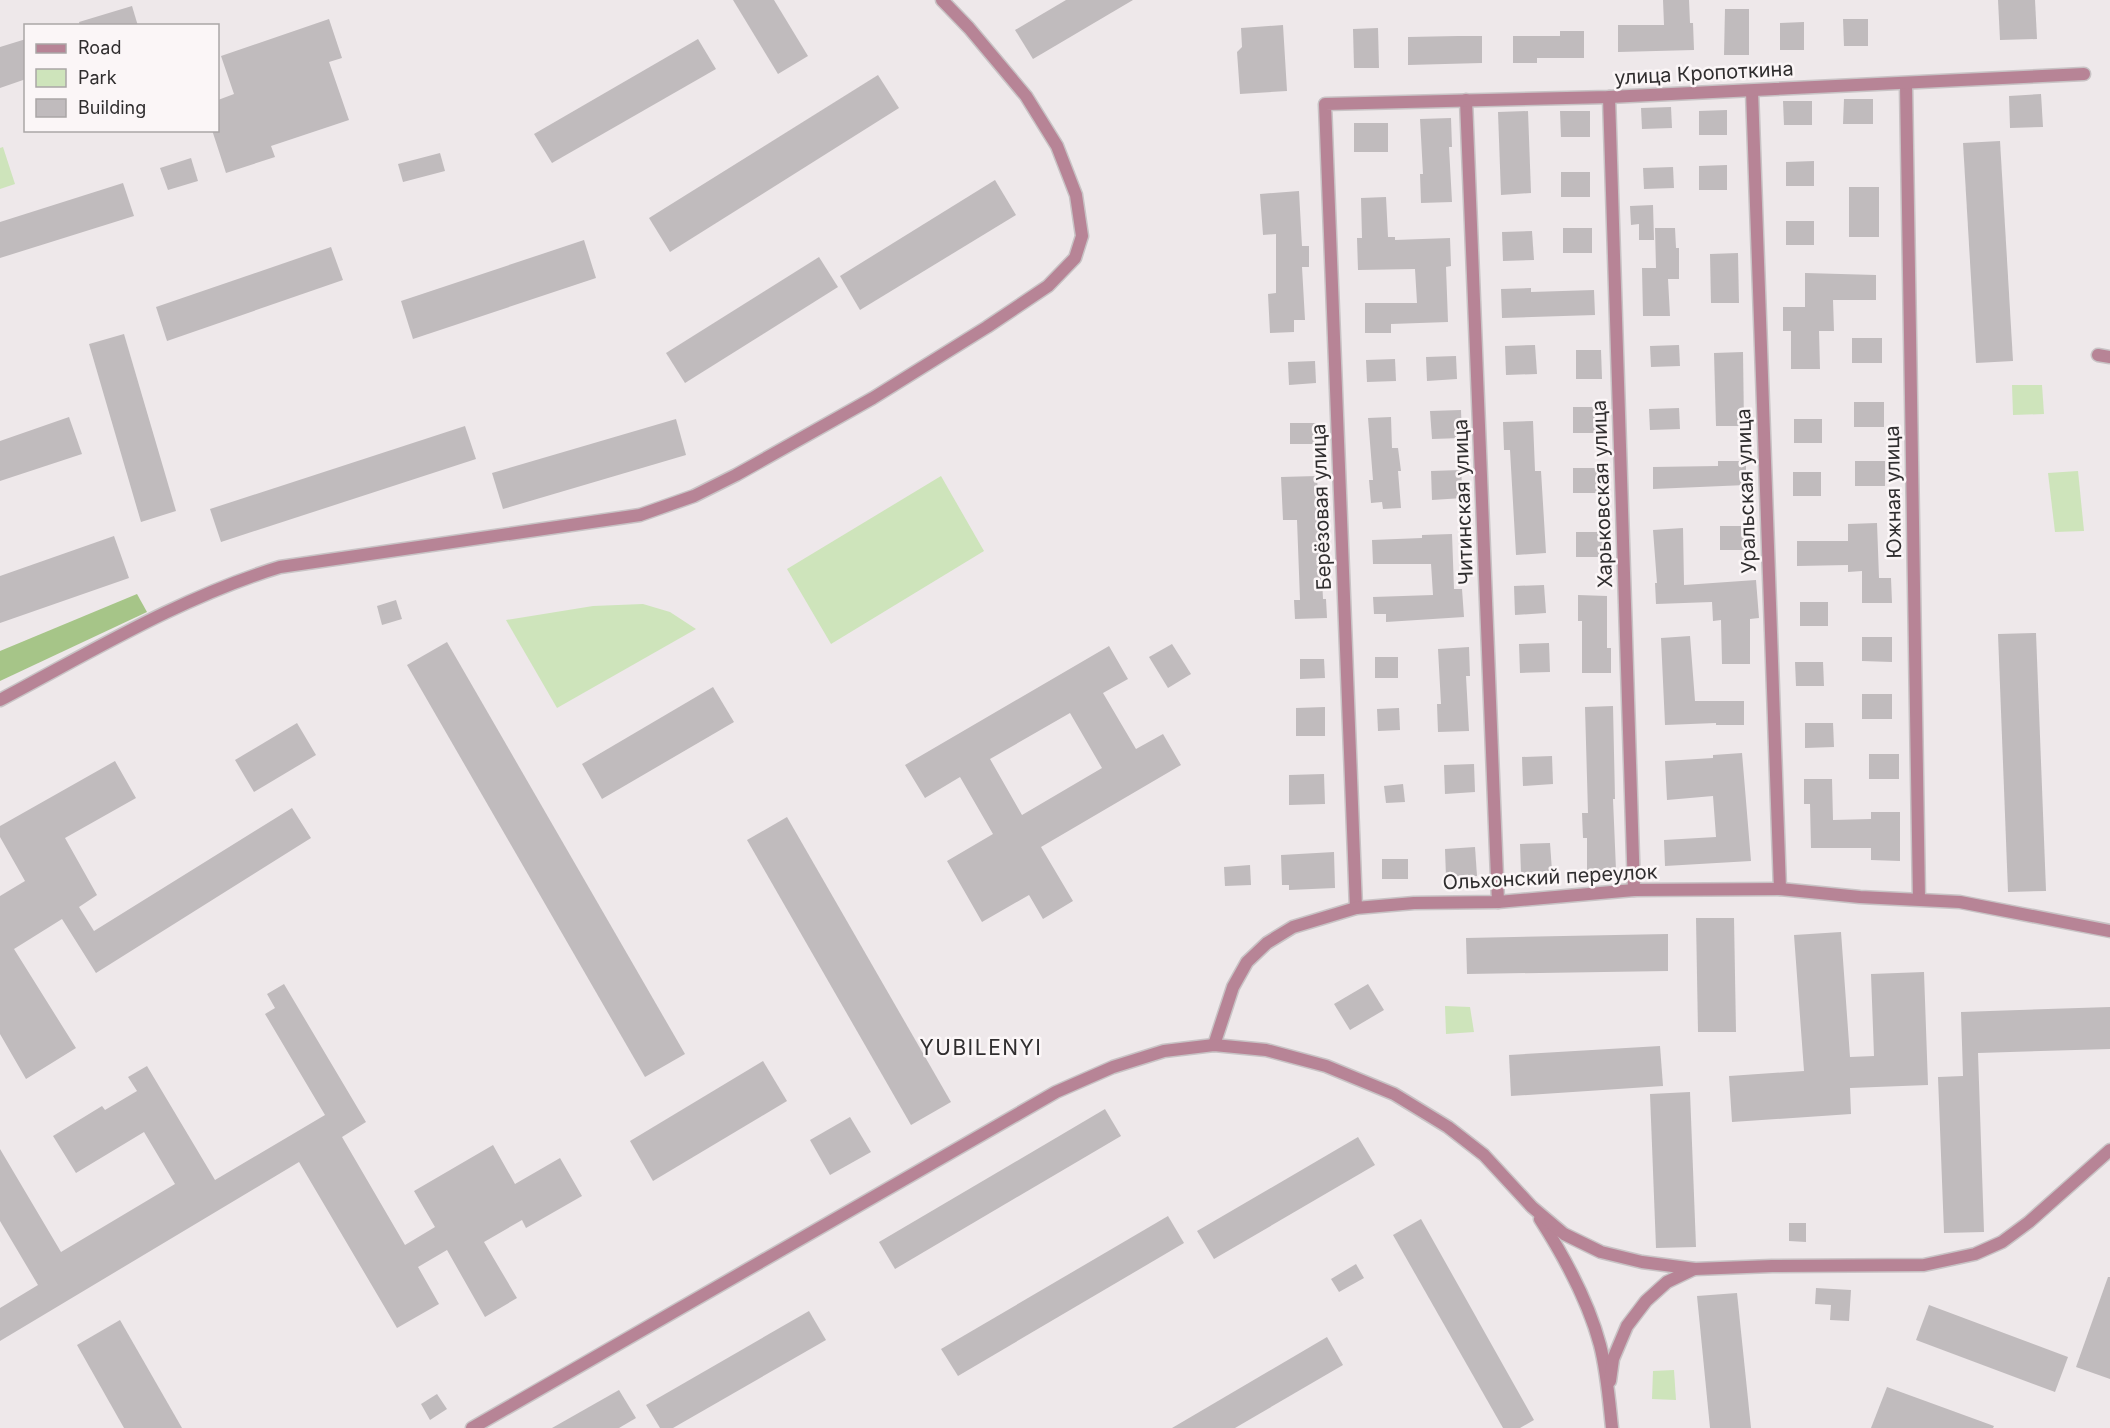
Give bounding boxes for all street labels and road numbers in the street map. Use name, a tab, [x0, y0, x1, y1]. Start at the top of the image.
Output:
street label: улица Кропоткина	[1614, 56, 1794, 90]
street label: Харьковская улица	[1587, 400, 1617, 588]
street label: Уральская улица	[1731, 408, 1761, 574]
street label: Читинская улица	[1448, 419, 1478, 585]
street label: Берёзовая улица	[1306, 423, 1336, 591]
street label: Южная улица	[1880, 425, 1906, 559]
street label: Ольхонский переулок	[1442, 859, 1658, 895]

